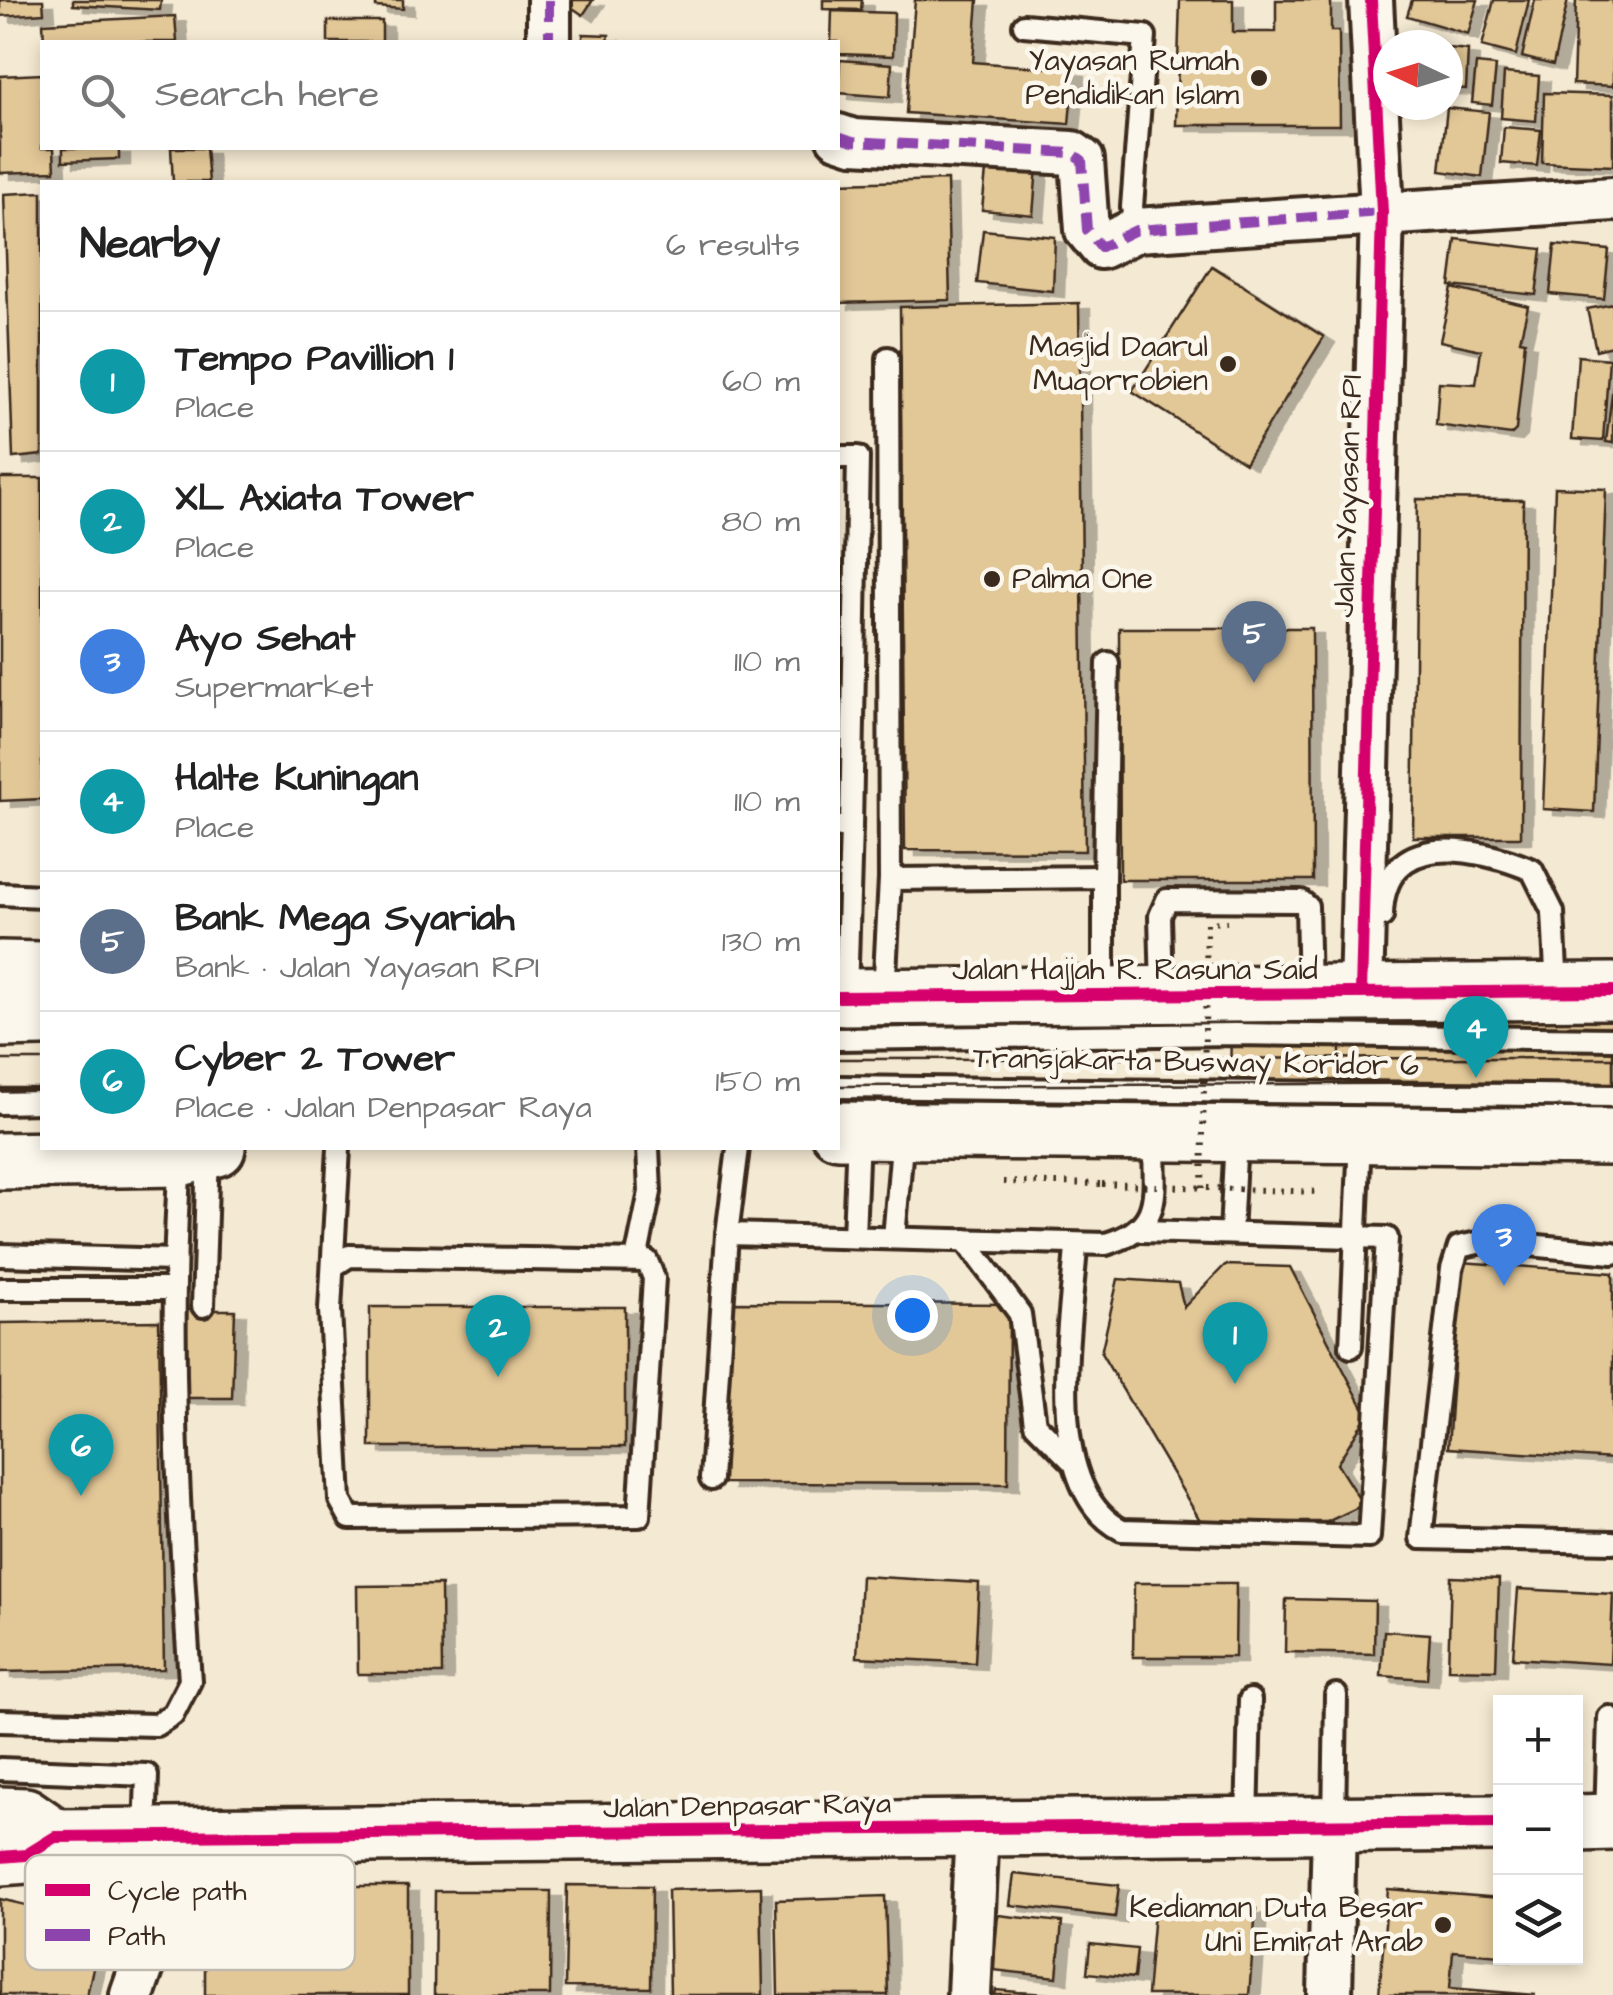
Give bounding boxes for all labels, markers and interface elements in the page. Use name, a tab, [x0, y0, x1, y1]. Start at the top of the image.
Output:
north arrow	[1373, 30, 1463, 120]
search box	[40, 40, 840, 150]
place label: Yayasan Rumah Pendidikan Islam	[1025, 40, 1240, 116]
marker: Yayasan Rumah Pendidikan Islam	[1248, 67, 1270, 89]
icon: search	[75, 68, 130, 123]
text: Search here	[155, 69, 379, 121]
text: Nearby	[80, 216, 220, 274]
text: 6 results	[666, 223, 800, 268]
place label: Masjid Daarul Muqorrobien	[1029, 326, 1208, 402]
text: Tempo Pavillion 1	[175, 333, 454, 385]
marker: Masjid Daarul Muqorrobien	[1217, 353, 1239, 375]
text: 1	[110, 359, 115, 404]
text: 60 m	[722, 359, 800, 404]
street label: Jalan Yayasan RPI	[1323, 374, 1374, 618]
text: Place	[175, 385, 254, 430]
text: XL Axiata Tower	[175, 473, 474, 525]
text: 2	[103, 499, 122, 544]
text: 80 m	[721, 499, 800, 544]
text: Place	[175, 525, 254, 570]
place label: Palma One	[1012, 558, 1153, 600]
marker: Palma One	[981, 568, 1003, 590]
pin: 5	[1222, 600, 1286, 683]
text: Ayo Sehat	[175, 613, 355, 665]
text: 3	[104, 639, 121, 684]
text: 110 m	[734, 639, 800, 684]
text: Supermarket	[175, 665, 373, 710]
text: Halte Kuningan	[175, 753, 418, 805]
text: 4	[102, 779, 123, 824]
text: 110 m	[734, 779, 800, 824]
text: Place	[175, 805, 254, 850]
text: Bank Mega Syariah	[175, 893, 515, 945]
text: 5	[101, 919, 124, 964]
text: 130 m	[722, 919, 800, 964]
text: Bank · Jalan Yayasan RPI	[175, 945, 540, 990]
street label: Jalan Hajjah R. Rasuna Said	[952, 949, 1318, 991]
pin: 4	[1444, 996, 1508, 1078]
text: Cyber 2 Tower	[175, 1033, 455, 1085]
street label: Transjakarta Busway Koridor 6	[973, 1037, 1420, 1088]
text: 6	[102, 1059, 123, 1104]
text: 150 m	[715, 1059, 800, 1104]
text: Place · Jalan Denpasar Raya	[175, 1085, 592, 1130]
pin: 3	[1472, 1204, 1536, 1286]
your location	[887, 1290, 938, 1341]
pin: 2	[466, 1294, 530, 1377]
pin: 1	[1202, 1302, 1268, 1384]
pin: 6	[48, 1414, 114, 1496]
map controls	[1493, 1695, 1583, 1965]
button: +	[1493, 1695, 1583, 1785]
street label: Jalan Denpasar Raya	[603, 1782, 891, 1831]
button: −	[1493, 1785, 1583, 1875]
legend	[25, 1855, 355, 1970]
text: Cycle path	[108, 1872, 247, 1913]
button: layers	[1493, 1875, 1583, 1965]
place label: Kediaman Duta Besar Uni Emirat Arab	[1129, 1887, 1423, 1963]
marker: Kediaman Duta Besar Uni Emirat Arab	[1432, 1914, 1454, 1936]
text: Path	[108, 1917, 165, 1956]

